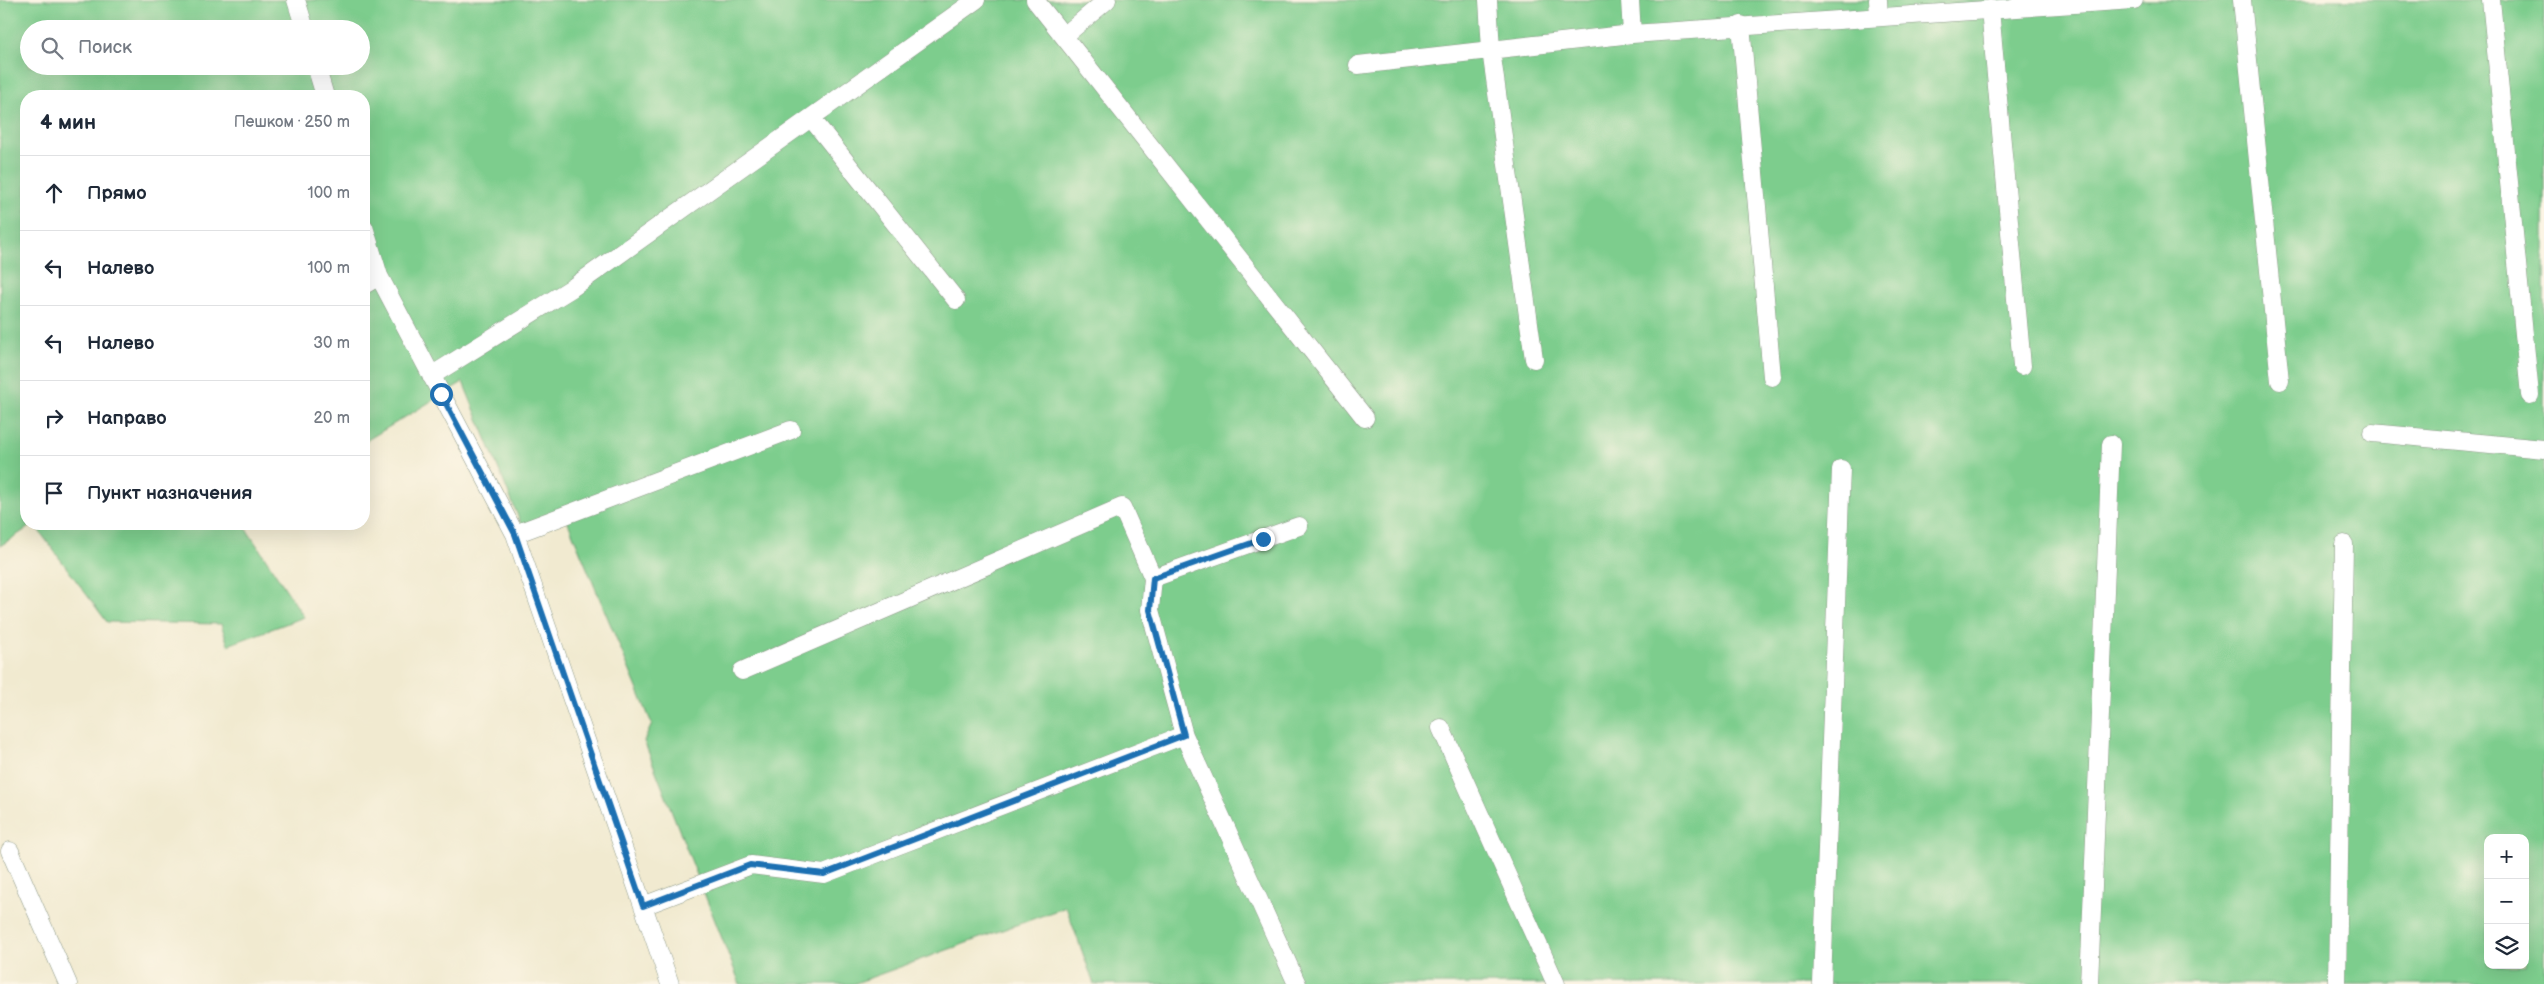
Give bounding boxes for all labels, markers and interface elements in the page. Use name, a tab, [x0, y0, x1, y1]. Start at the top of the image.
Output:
search box	[20, 20, 370, 75]
icon: search	[38, 34, 66, 62]
text: Поиск	[78, 36, 132, 59]
text: 4 мин	[40, 110, 96, 135]
text: Пешком · 250 m	[234, 113, 350, 132]
icon: ahead	[40, 179, 68, 207]
text: Прямо	[87, 182, 147, 205]
text: 100 m	[307, 184, 350, 203]
icon: left	[40, 254, 68, 282]
text: Налево	[87, 257, 154, 280]
text: 100 m	[307, 259, 350, 278]
icon: left	[40, 329, 68, 357]
text: Налево	[87, 332, 154, 355]
text: 30 m	[313, 334, 350, 353]
route start	[430, 383, 453, 406]
icon: right	[40, 404, 68, 432]
text: Направо	[87, 407, 167, 430]
text: 20 m	[314, 409, 350, 428]
icon: arrive	[40, 479, 68, 507]
text: Пункт назначения	[87, 482, 252, 505]
route end	[1252, 528, 1275, 551]
map controls	[2484, 834, 2529, 969]
button: +	[2484, 834, 2529, 879]
button: −	[2484, 879, 2529, 924]
button: layers	[2484, 924, 2529, 969]

